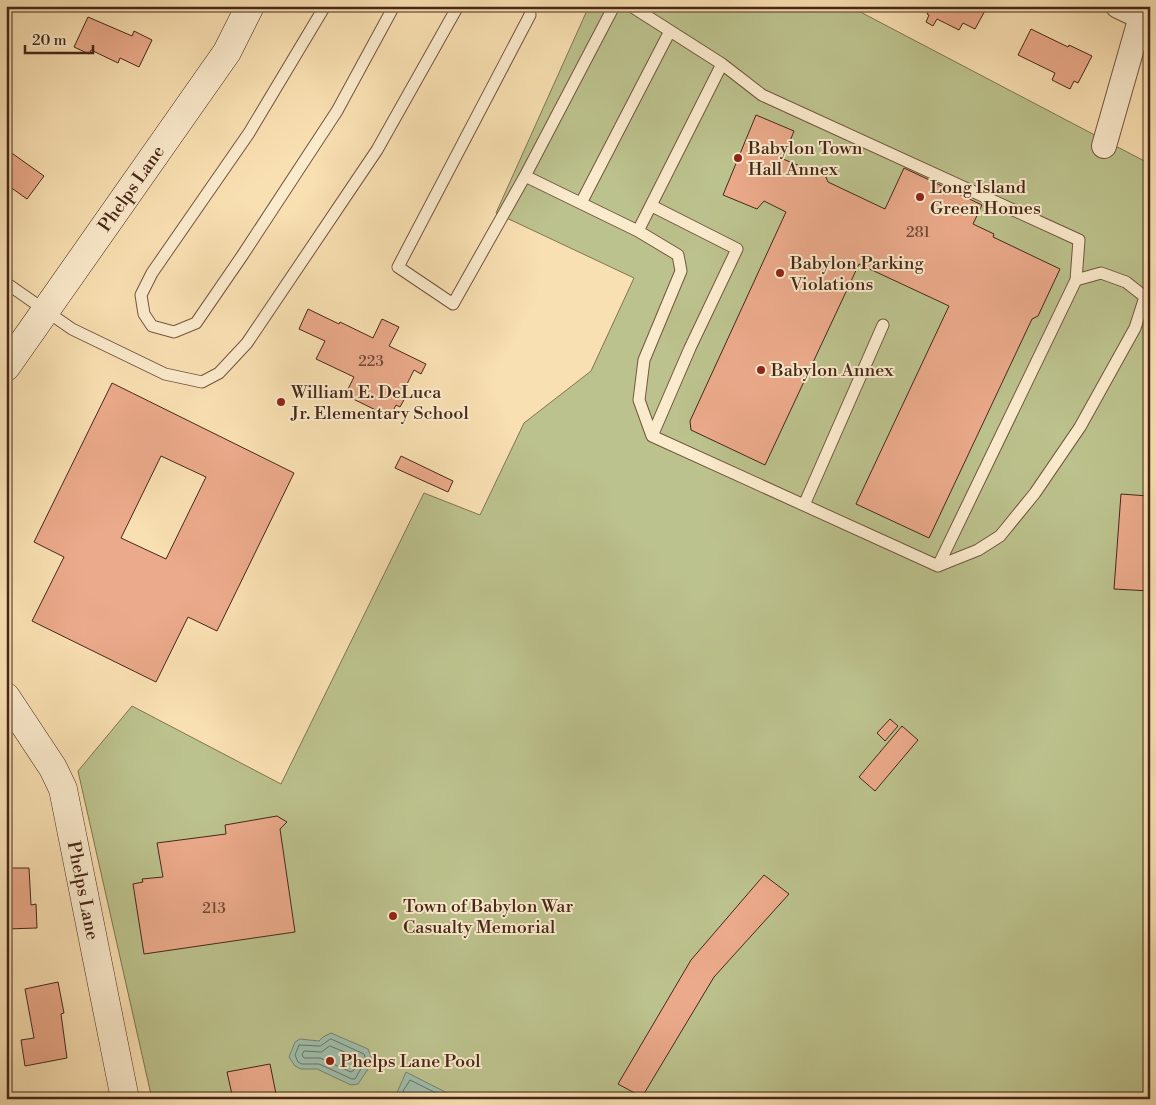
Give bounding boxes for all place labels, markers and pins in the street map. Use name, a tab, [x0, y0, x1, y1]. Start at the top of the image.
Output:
place label: Babylon Town Hall Annex	[747, 137, 863, 181]
marker: Babylon Town Hall Annex	[732, 152, 744, 164]
place label: Long Island Green Homes	[930, 176, 1041, 220]
marker: Long Island Green Homes	[914, 191, 926, 203]
place label: Babylon Parking Violations	[789, 252, 925, 296]
marker: Babylon Parking Violations	[774, 267, 786, 279]
place label: Babylon Annex	[770, 359, 894, 382]
marker: Babylon Annex	[755, 364, 767, 376]
place label: William E. DeLuca Jr. Elementary School	[290, 381, 469, 425]
marker: William E. DeLuca Jr. Elementary School	[275, 396, 287, 408]
place label: Town of Babylon War Casualty Memorial	[403, 895, 573, 939]
marker: Town of Babylon War Casualty Memorial	[387, 910, 399, 922]
place label: Phelps Lane Pool	[340, 1050, 481, 1073]
marker: Phelps Lane Pool	[324, 1055, 336, 1067]

